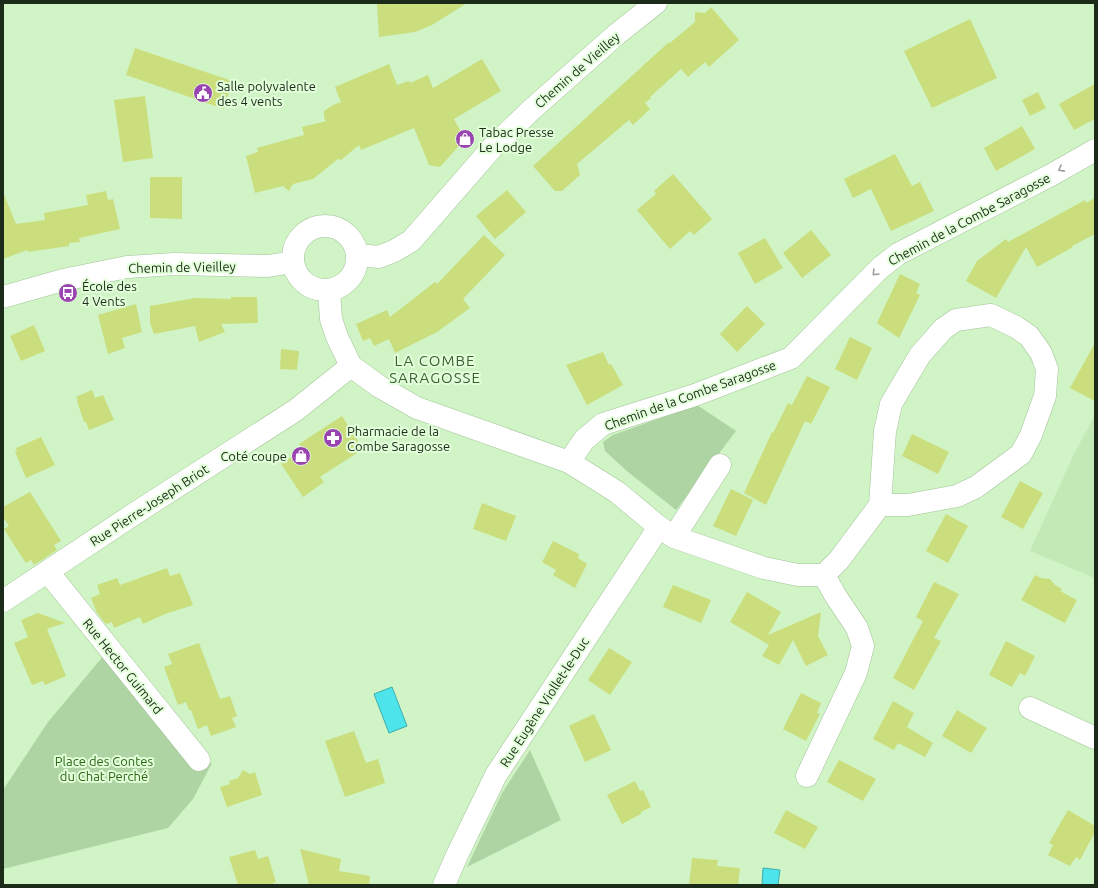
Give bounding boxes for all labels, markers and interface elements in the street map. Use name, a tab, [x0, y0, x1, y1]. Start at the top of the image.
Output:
street label: Chemin de Vieilley	[532, 29, 622, 111]
place label: Salle polyvalente des 4 vents	[217, 79, 316, 108]
public building icon: Salle polyvalente des 4 vents	[192, 82, 214, 104]
place label: Tabac Presse Le Lodge	[479, 125, 554, 154]
shop icon: Tabac Presse Le Lodge	[454, 128, 476, 150]
one-way arrow	[1058, 165, 1065, 172]
street label: Chemin de la Combe Saragosse	[886, 170, 1052, 268]
street label: Chemin de Vieilley	[128, 259, 236, 275]
one-way arrow	[872, 268, 880, 276]
place label: École des 4 Vents	[82, 278, 137, 308]
bus stop icon: École des 4 Vents	[57, 282, 79, 304]
district label: LA COMBE SARAGOSSE	[389, 352, 481, 386]
street label: Chemin de la Combe Saragosse	[602, 357, 778, 433]
place label: Pharmacie de la Combe Saragosse	[347, 424, 450, 453]
pharmacy icon: Pharmacie de la Combe Saragosse	[322, 427, 344, 449]
shop icon: Coté coupe	[290, 445, 312, 467]
place label: Coté coupe	[220, 449, 287, 463]
street label: Rue Pierre-Joseph Briot	[87, 461, 211, 549]
street label: Rue Hector Guimard	[80, 616, 166, 716]
street label: Rue Eugène Viollet-le-Duc	[497, 635, 591, 769]
park label: Place des Contes du Chat Perché	[55, 754, 154, 783]

